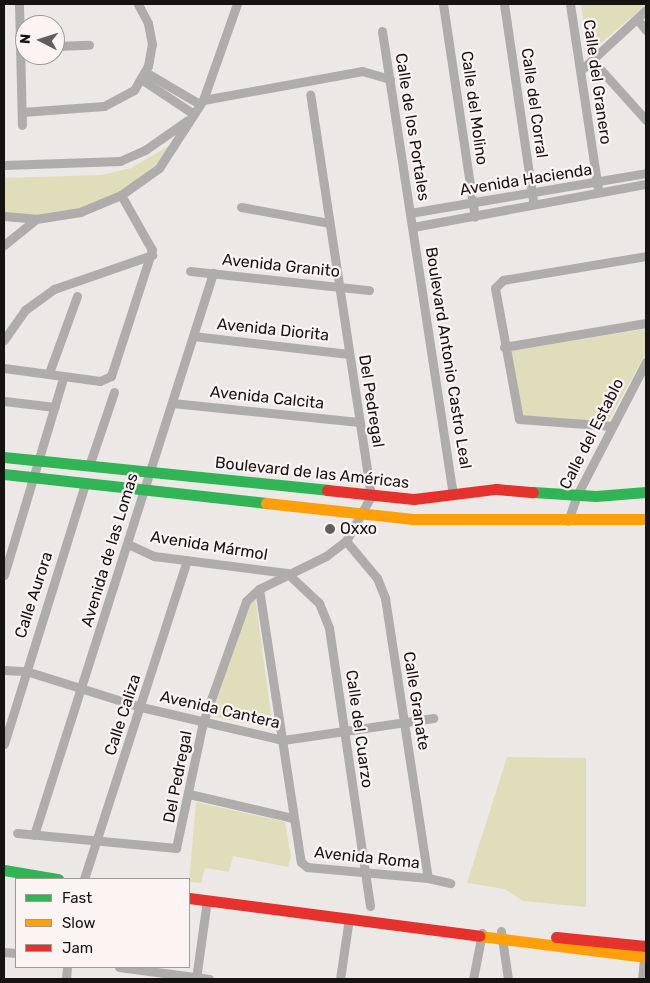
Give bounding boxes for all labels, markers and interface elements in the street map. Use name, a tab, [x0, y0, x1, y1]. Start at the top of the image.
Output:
north arrow	[15, 15, 65, 65]
street label: Calle del Granero	[579, 18, 615, 146]
text: N	[17, 33, 34, 45]
street label: Calle del Corral	[517, 47, 551, 159]
street label: Calle del Molino	[456, 50, 492, 166]
street label: Calle de los Portales	[391, 52, 433, 202]
street label: Avenida Hacienda	[459, 160, 593, 200]
street label: Boulevard Antonio Castro Leal	[421, 246, 475, 470]
street label: Avenida Granito	[221, 250, 341, 282]
street label: Avenida Diorita	[216, 315, 330, 345]
street label: Del Pedregal	[354, 353, 388, 449]
street label: Calle del Establo	[556, 375, 628, 493]
street label: Avenida Calcita	[209, 382, 325, 414]
street label: Boulevard de las Américas	[214, 453, 410, 493]
street label: Avenida de las Lomas	[77, 471, 143, 629]
place label: Oxxo	[340, 519, 377, 539]
marker: Oxxo	[324, 523, 336, 535]
street label: Avenida Mármol	[149, 527, 269, 565]
street label: Calle Aurora	[11, 549, 57, 641]
street label: Calle Granate	[399, 650, 433, 752]
street label: Calle del Cuarzo	[341, 669, 377, 789]
street label: Calle Caliza	[101, 672, 145, 758]
street label: Avenida Cantera	[158, 687, 282, 733]
street label: Del Pedregal	[160, 729, 196, 825]
street label: Avenida Roma	[313, 843, 421, 873]
legend	[15, 878, 190, 968]
text: Fast	[62, 889, 92, 907]
text: Slow	[62, 914, 95, 932]
text: Jam	[62, 939, 93, 957]

